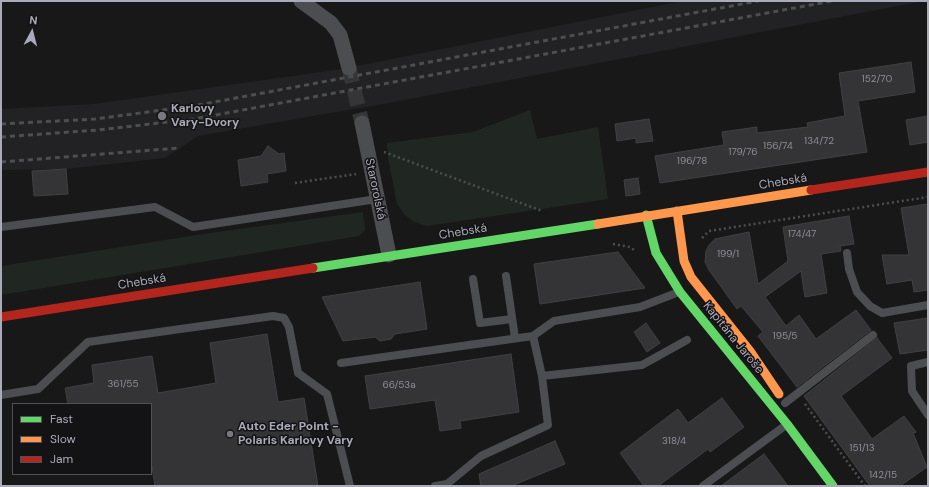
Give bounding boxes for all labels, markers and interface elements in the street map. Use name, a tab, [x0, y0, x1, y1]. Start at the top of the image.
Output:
north arrow	[12, 12, 52, 52]
text: N	[29, 13, 38, 28]
house number: 152/70	[862, 73, 892, 85]
place label: Karlovy Vary-Dvory	[171, 102, 239, 130]
marker: Karlovy Vary-Dvory	[156, 110, 168, 122]
house number: 134/72	[804, 135, 834, 147]
house number: 156/74	[763, 140, 793, 152]
house number: 179/76	[728, 146, 758, 158]
house number: 196/78	[677, 155, 707, 167]
street label: Starorolská	[362, 157, 388, 221]
street label: Chebská	[758, 171, 808, 193]
street label: Chebská	[438, 221, 488, 243]
house number: 174/47	[788, 228, 816, 240]
house number: 199/1	[717, 248, 739, 260]
street label: Chebská	[117, 271, 167, 293]
street label: Kapitána Jaroše	[700, 299, 766, 377]
house number: 195/5	[773, 330, 797, 342]
house number: 361/55	[107, 378, 139, 390]
house number: 66/53a	[382, 379, 416, 391]
legend	[12, 403, 152, 475]
text: Fast	[50, 411, 73, 427]
place label: Auto Eder Point - Polaris Karlovy Vary	[238, 420, 353, 448]
marker: Auto Eder Point - Polaris Karlovy Vary	[225, 429, 235, 439]
text: Slow	[50, 431, 76, 447]
house number: 318/4	[662, 435, 686, 447]
house number: 151/13	[849, 442, 875, 454]
text: Jam	[50, 451, 73, 467]
house number: 142/15	[869, 469, 897, 481]

